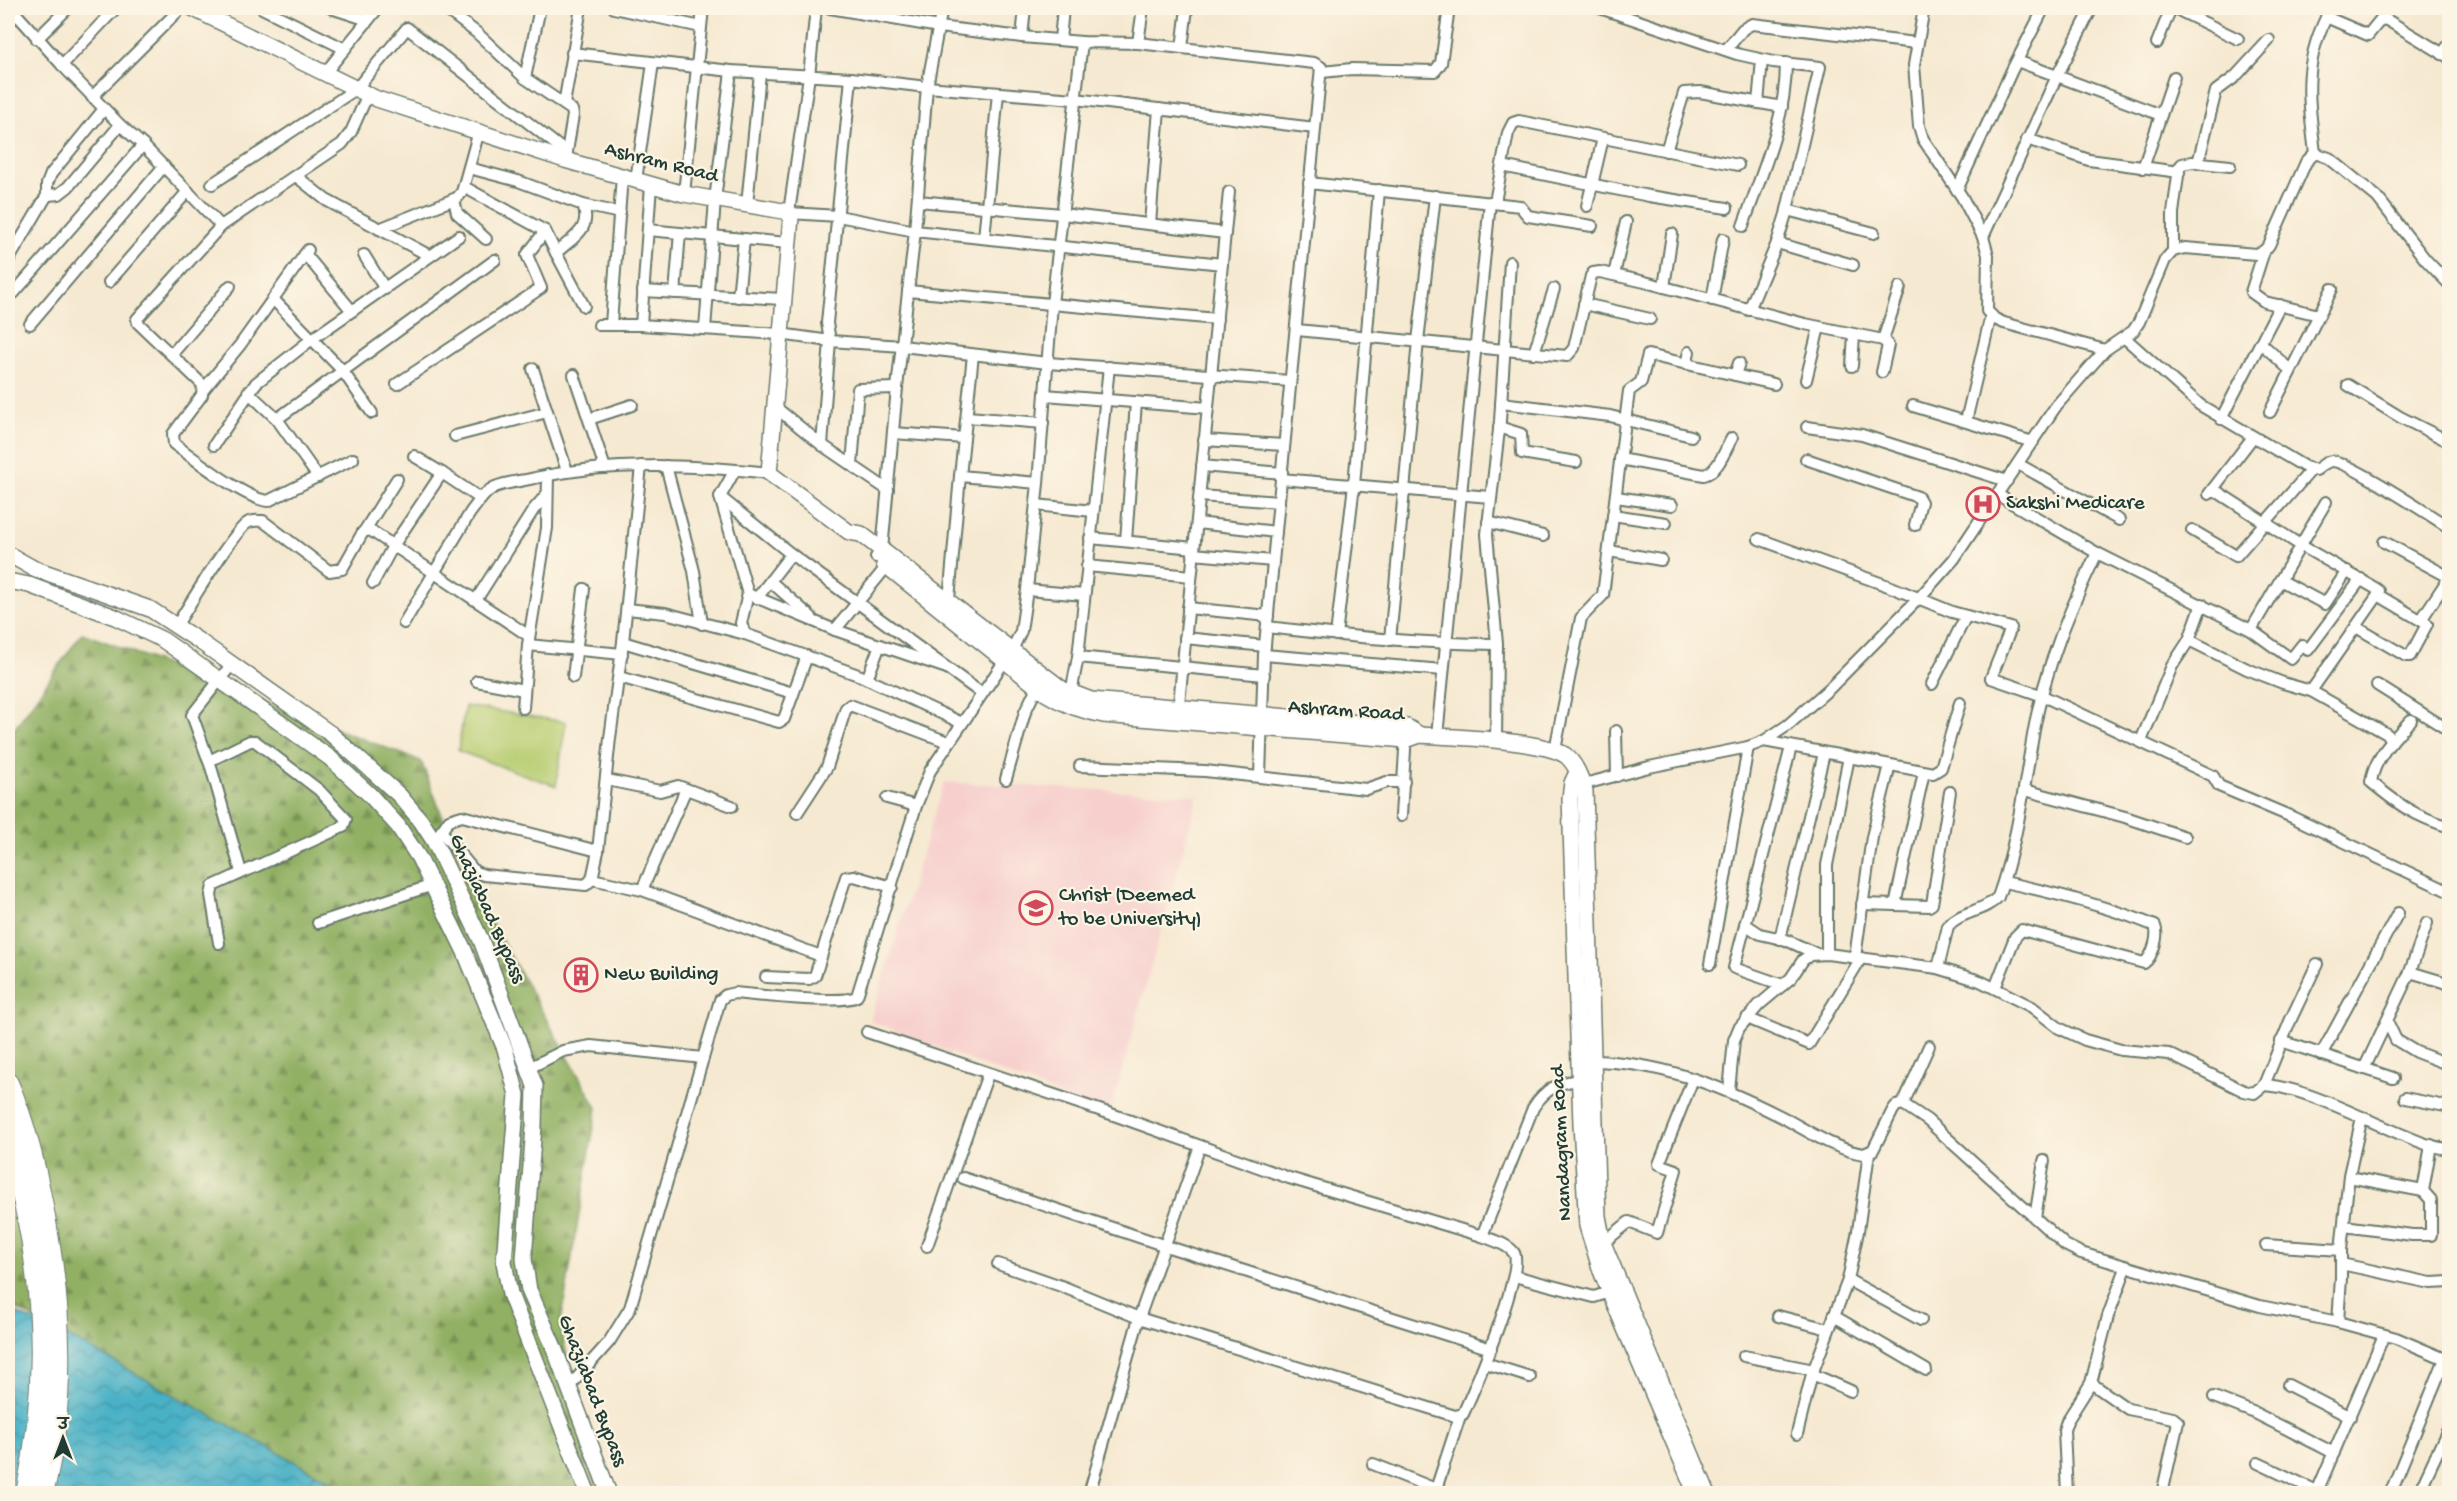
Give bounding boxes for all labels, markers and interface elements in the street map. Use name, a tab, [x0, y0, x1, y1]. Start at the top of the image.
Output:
street label: Ashram Road	[602, 138, 722, 191]
hospital icon: Sakshi Medicare	[1965, 486, 2001, 522]
place label: Sakshi Medicare	[2006, 492, 2146, 517]
street label: Ashram Road	[1287, 695, 1407, 729]
street label: Ghaziabad Bypass	[442, 831, 531, 988]
place label: Christ (Deemed to be University)	[1057, 884, 1202, 933]
school or university icon: Christ (Deemed to be University)	[1018, 890, 1054, 926]
building icon: New Building	[563, 957, 599, 993]
place label: New Building	[604, 963, 718, 988]
street label: Nandagram Road	[1546, 1063, 1580, 1222]
street label: Ghaziabad Bypass	[551, 1312, 632, 1471]
north arrow	[33, 1408, 93, 1468]
text: उ	[56, 1417, 70, 1436]

